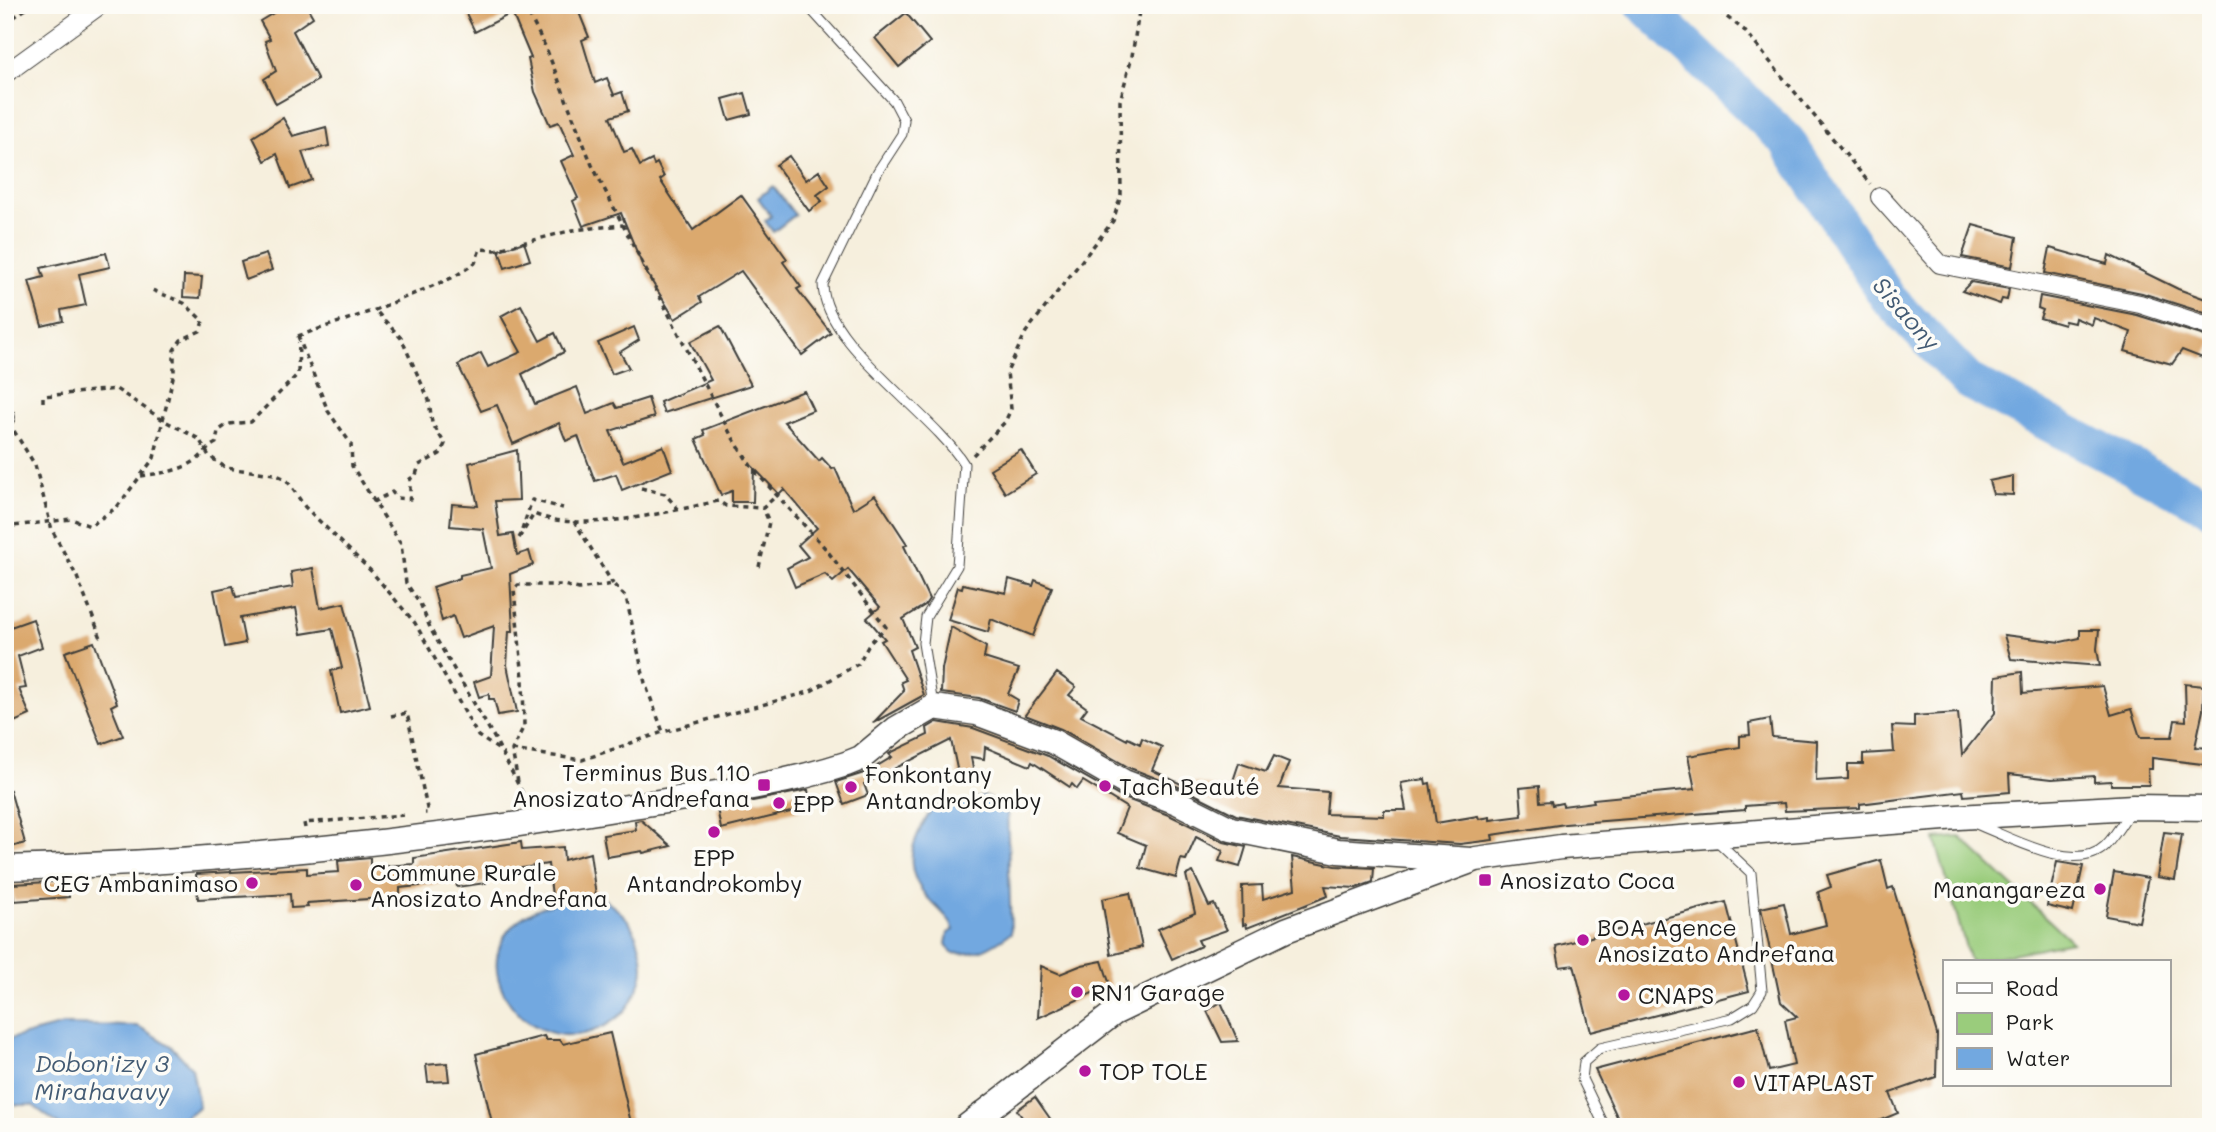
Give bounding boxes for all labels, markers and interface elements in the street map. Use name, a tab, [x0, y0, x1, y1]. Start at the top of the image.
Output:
water label: Sisaony	[1867, 270, 1948, 357]
place label: Terminus Bus 110 Anosizato Andrefana	[512, 757, 750, 813]
place label: Fonkontany Antandrokomby	[865, 759, 1041, 815]
place label: Tach Beauté	[1119, 771, 1260, 801]
marker: Terminus Bus 110 Anosizato Andrefana	[756, 777, 772, 793]
marker: Tach Beauté	[1097, 778, 1113, 794]
marker: Fonkontany Antandrokomby	[843, 779, 859, 795]
place label: EPP	[793, 788, 834, 818]
marker: EPP	[771, 795, 787, 811]
marker: EPP Antandrokomby	[706, 824, 722, 840]
place label: EPP Antandrokomby	[626, 842, 802, 898]
place label: Commune Rurale Anosizato Andrefana	[370, 857, 608, 913]
place label: Anosizato Coca	[1499, 865, 1676, 895]
place label: CEG Ambanimaso	[44, 868, 238, 898]
marker: Anosizato Coca	[1477, 872, 1493, 888]
place label: Manangareza	[1933, 874, 2086, 904]
marker: CEG Ambanimaso	[244, 875, 260, 891]
marker: Commune Rurale Anosizato Andrefana	[348, 877, 364, 893]
marker: Manangareza	[2092, 881, 2108, 897]
place label: BOA Agence Anosizato Andrefana	[1597, 912, 1835, 968]
marker: BOA Agence Anosizato Andrefana	[1575, 932, 1591, 948]
legend	[1943, 960, 2170, 1086]
text: Road	[2006, 974, 2058, 1001]
place label: RN1 Garage	[1091, 977, 1225, 1007]
place label: CNAPS	[1638, 980, 1714, 1010]
marker: RN1 Garage	[1069, 984, 1085, 1000]
marker: CNAPS	[1616, 987, 1632, 1003]
text: Park	[2006, 1008, 2054, 1035]
text: Water	[2006, 1044, 2070, 1071]
water label: Dobon'izy 3 Mirahavavy	[35, 1047, 170, 1106]
place label: TOP TOLE	[1099, 1056, 1208, 1086]
marker: TOP TOLE	[1077, 1063, 1093, 1079]
place label: VITAPLAST	[1753, 1067, 1874, 1097]
marker: VITAPLAST	[1731, 1074, 1747, 1090]

